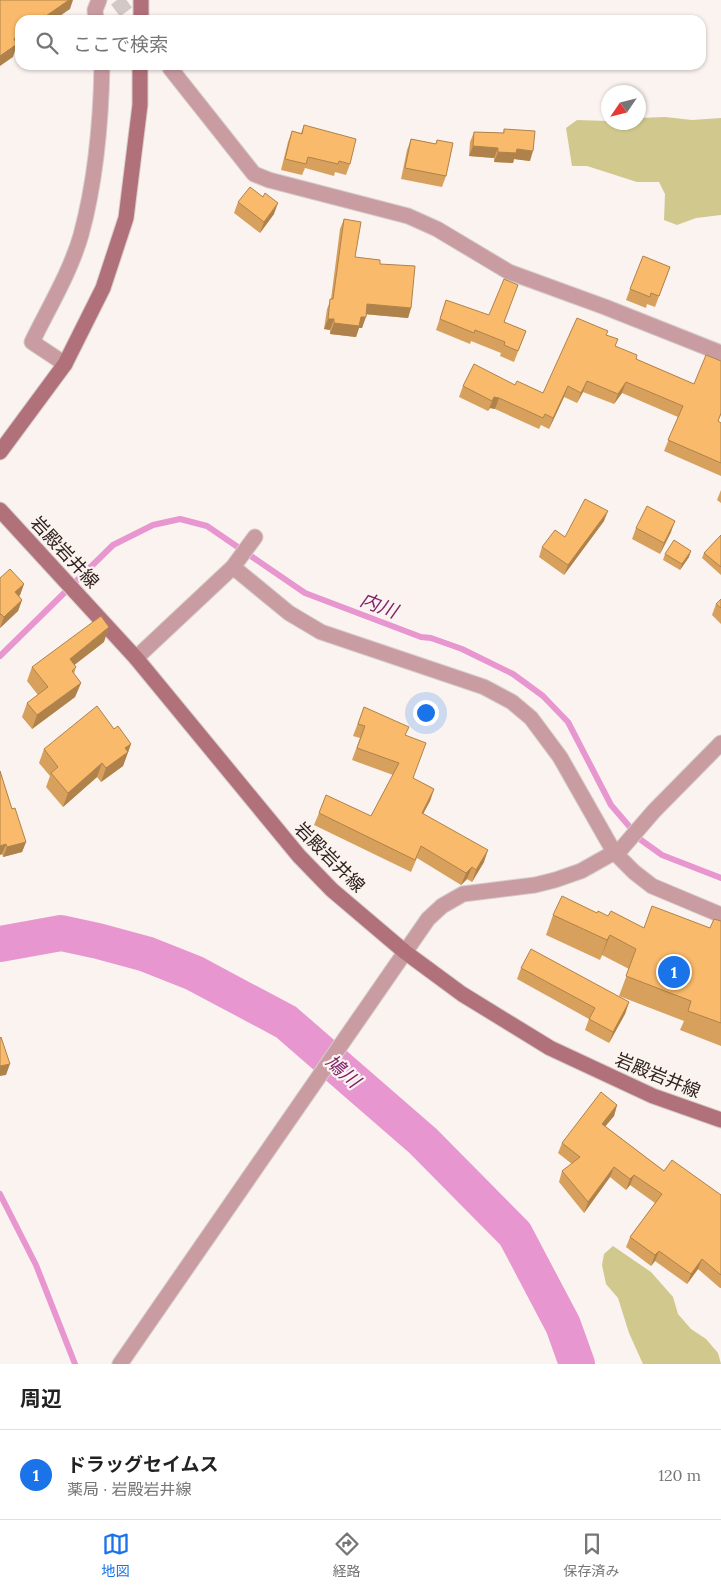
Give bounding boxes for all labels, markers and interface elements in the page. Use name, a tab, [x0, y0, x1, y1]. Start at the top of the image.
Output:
search box	[15, 15, 706, 70]
icon: search	[33, 29, 61, 57]
text: ここで検索	[73, 32, 168, 56]
north arrow	[601, 85, 646, 130]
street label: 岩殿岩井線	[26, 511, 104, 593]
water label: 内川	[357, 587, 403, 624]
your location	[413, 700, 439, 726]
street label: 岩殿岩井線	[290, 817, 370, 897]
pin: 1	[658, 953, 690, 991]
street label: 岩殿岩井線	[612, 1047, 704, 1103]
water label: 鳩川	[321, 1049, 367, 1094]
text: 周辺	[20, 1385, 62, 1412]
text: ドラッグセイムス	[67, 1452, 219, 1476]
text: 1	[33, 1465, 39, 1485]
text: 120 m	[658, 1465, 701, 1485]
text: 薬局 · 岩殿岩井線	[67, 1479, 191, 1499]
tab: 地図	[102, 1530, 130, 1580]
tab: 経路	[333, 1530, 361, 1580]
tab: 保存済み	[564, 1530, 620, 1580]

